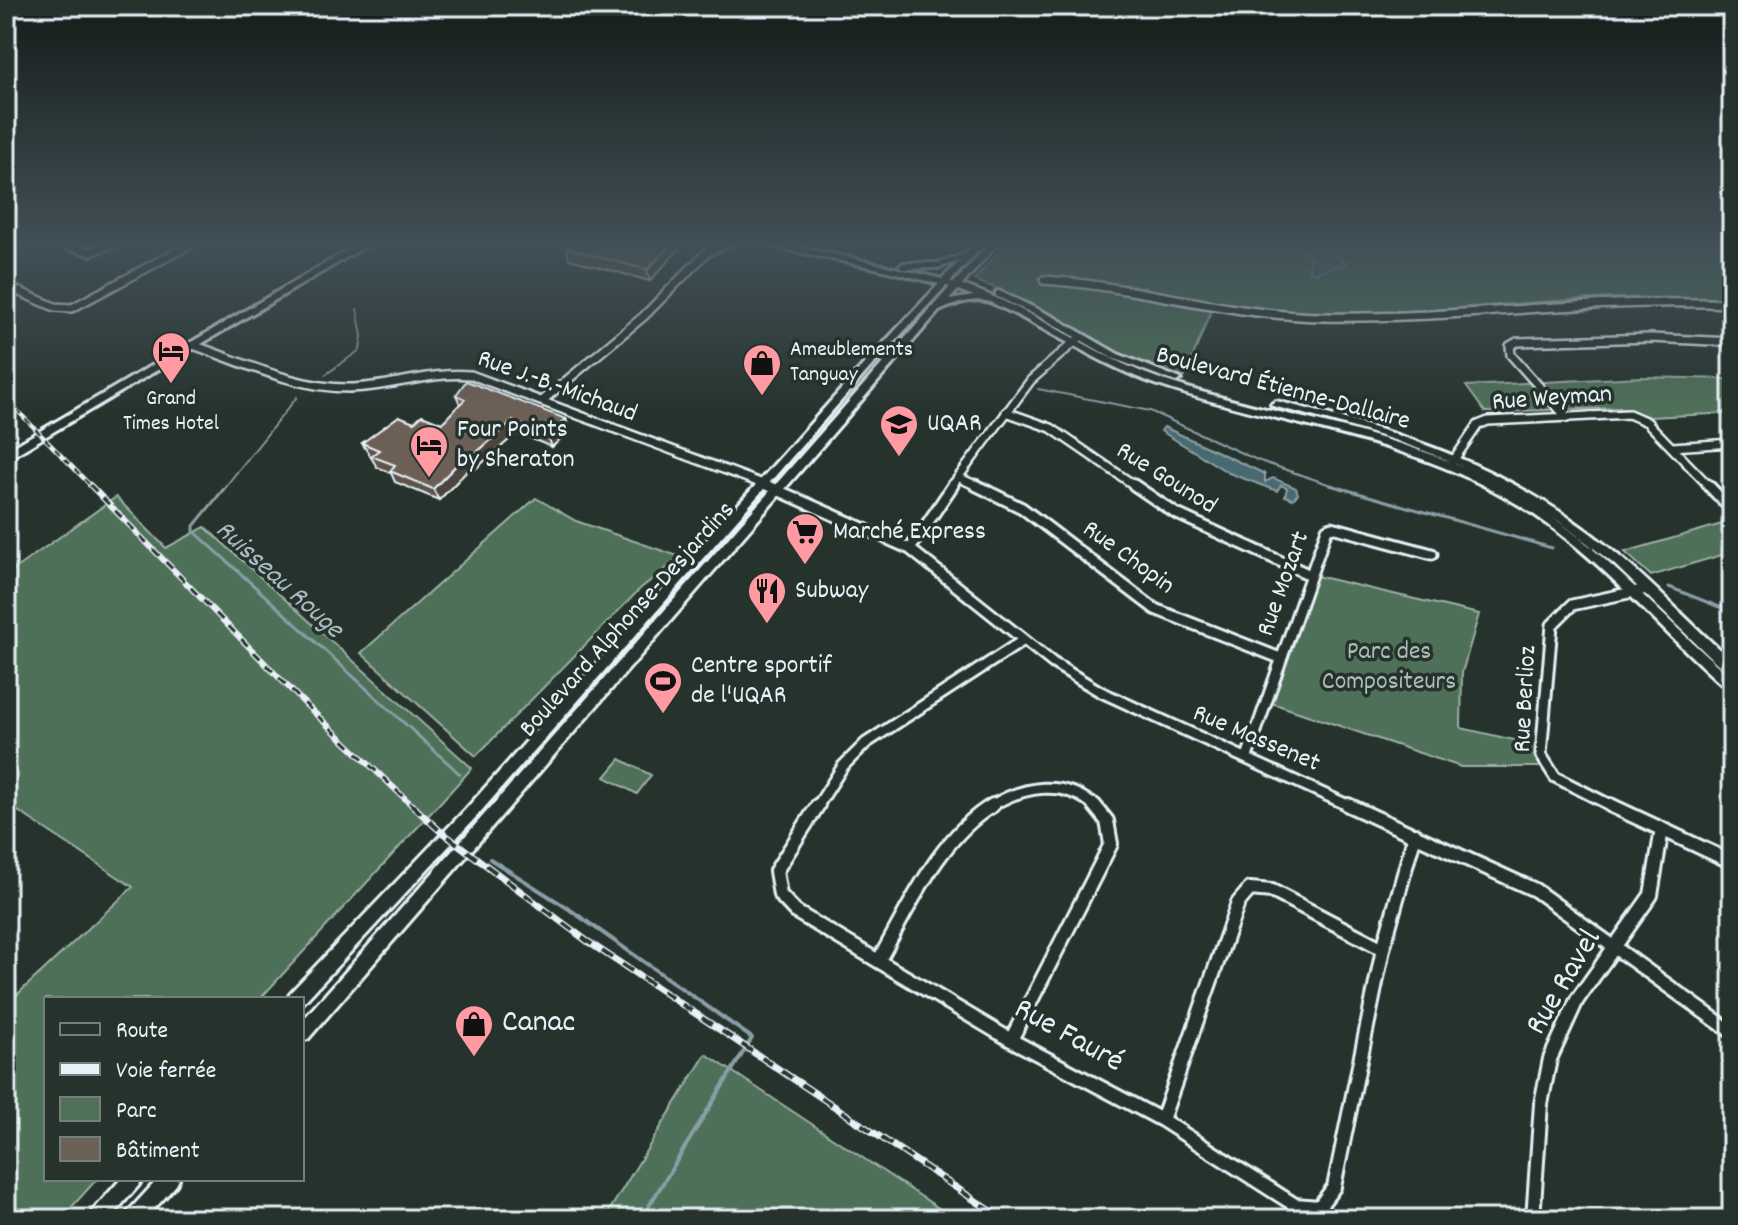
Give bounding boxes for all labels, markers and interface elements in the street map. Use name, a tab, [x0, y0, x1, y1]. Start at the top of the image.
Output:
hotel icon: Grand Times Hotel	[150, 330, 192, 385]
place label: Ameublements Tanguay	[790, 335, 913, 391]
street label: Boulevard Étienne-Dallaire	[1152, 337, 1414, 441]
street label: Rue J.-B.-Michaud	[472, 341, 642, 433]
shop icon: Ameublements Tanguay	[741, 342, 783, 397]
street label: Rue Weyman	[1491, 376, 1613, 422]
place label: Grand Times Hotel	[123, 384, 219, 440]
school or university icon: UQAR	[878, 403, 920, 458]
place label: UQAR	[927, 406, 982, 443]
place label: Four Points by Sheraton	[457, 412, 575, 479]
hotel icon: Four Points by Sheraton	[408, 424, 450, 479]
street label: Rue Gounod	[1108, 433, 1224, 525]
street label: Boulevard Alphonse-Desjardins	[512, 494, 744, 746]
supermarket icon: Marché Express	[784, 511, 826, 566]
water label: Ruisseau Rouge	[205, 512, 352, 651]
street label: Rue Chopin	[1074, 512, 1182, 604]
place label: Marché Express	[833, 514, 986, 551]
street label: Rue Mozart	[1248, 526, 1320, 642]
restaurant icon: Subway	[746, 570, 788, 625]
place label: Subway	[795, 573, 869, 610]
park label: Parc des Compositeurs	[1322, 634, 1456, 701]
street label: Rue Berlioz	[1505, 644, 1547, 753]
place label: Centre sportif de l'UQAR	[691, 648, 832, 715]
sports icon: Centre sportif de l'UQAR	[642, 660, 684, 715]
street label: Rue Massenet	[1187, 696, 1326, 783]
street label: Rue Ravel	[1515, 921, 1615, 1045]
street label: Rue Fauré	[1005, 988, 1131, 1086]
legend	[44, 997, 304, 1181]
place label: Canac	[502, 1001, 575, 1047]
shop icon: Canac	[453, 1003, 495, 1058]
text: Route	[116, 1015, 168, 1049]
text: Voie ferrée	[116, 1055, 216, 1089]
text: Parc	[116, 1095, 157, 1129]
text: Bâtiment	[116, 1135, 200, 1169]

